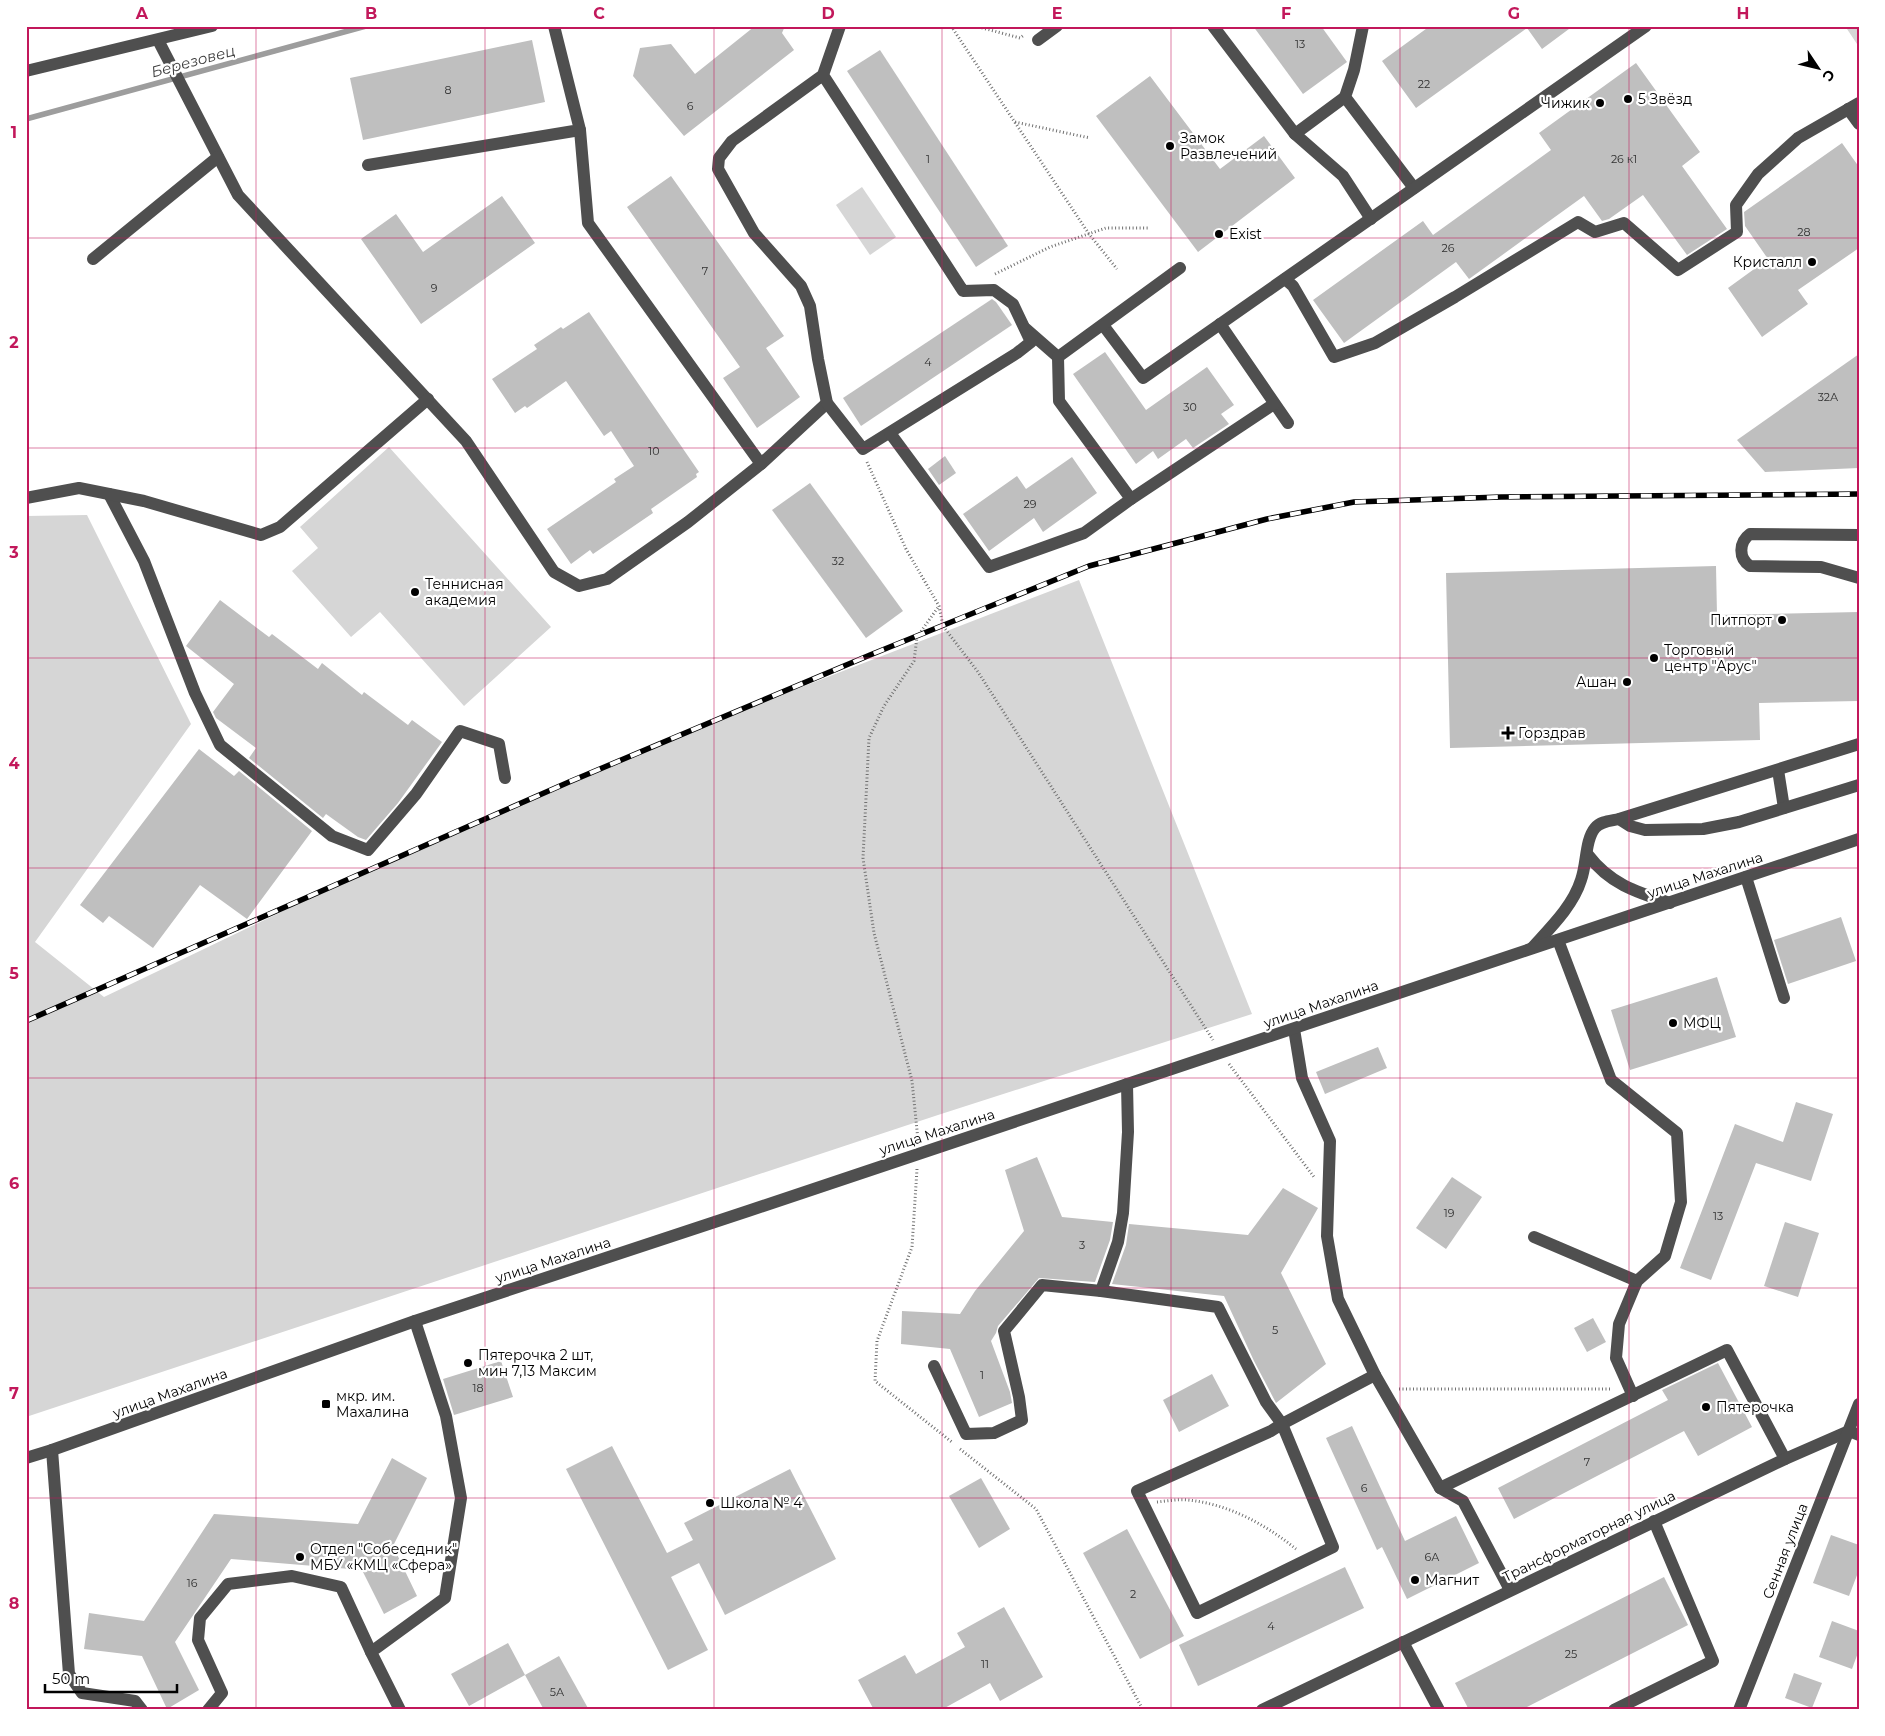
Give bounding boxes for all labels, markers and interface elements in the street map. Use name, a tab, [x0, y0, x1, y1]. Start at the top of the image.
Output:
text: A	[135, 4, 149, 23]
text: B	[365, 4, 377, 23]
text: C	[593, 4, 605, 23]
text: D	[821, 4, 835, 23]
text: E	[1052, 4, 1062, 23]
text: F	[1281, 4, 1291, 23]
text: G	[1508, 4, 1520, 23]
text: H	[1737, 4, 1749, 23]
house number: 13	[1295, 37, 1305, 51]
water label: Березовец	[149, 41, 237, 81]
north arrow	[1792, 42, 1842, 92]
text: С	[1818, 66, 1839, 85]
house number: 22	[1418, 77, 1430, 91]
house number: 8	[444, 83, 452, 97]
place label: 5 Звёзд	[1638, 90, 1692, 108]
marker: 5 Звёзд	[1622, 93, 1634, 105]
place label: Чижик	[1541, 94, 1590, 112]
marker: Чижик	[1594, 97, 1606, 109]
house number: 6	[687, 99, 694, 113]
text: 1	[11, 123, 17, 142]
place label: Замок Развлечений	[1180, 129, 1277, 163]
marker: Замок Развлечений	[1164, 140, 1176, 152]
house number: 1	[926, 152, 930, 166]
house number: 26 к1	[1611, 152, 1637, 166]
place label: Exist	[1229, 225, 1262, 243]
house number: 28	[1797, 225, 1811, 239]
marker: Exist	[1213, 228, 1225, 240]
house number: 26	[1442, 241, 1455, 255]
place label: Кристалл	[1733, 253, 1802, 271]
marker: Кристалл	[1806, 256, 1818, 268]
house number: 7	[702, 264, 708, 278]
house number: 9	[431, 281, 438, 295]
text: 2	[9, 333, 19, 352]
house number: 4	[924, 355, 932, 369]
house number: 32А	[1818, 390, 1839, 404]
house number: 30	[1183, 400, 1197, 414]
house number: 10	[648, 444, 660, 458]
house number: 29	[1024, 497, 1037, 511]
text: 3	[8, 543, 19, 562]
house number: 32	[832, 554, 844, 568]
place label: Теннисная академия	[425, 575, 504, 609]
marker: Теннисная академия	[409, 586, 421, 598]
place label: Питпорт	[1710, 611, 1772, 629]
marker: Питпорт	[1776, 614, 1788, 626]
place label: Торговый центр "Арус"	[1664, 641, 1757, 675]
marker: Торговый центр "Арус"	[1648, 652, 1660, 664]
place label: Ашан	[1576, 673, 1617, 691]
marker: Ашан	[1621, 676, 1633, 688]
place label: Горздрав	[1518, 724, 1586, 742]
marker: Горздрав	[1502, 727, 1514, 739]
text: 4	[8, 754, 20, 773]
street label: улица Махалина	[1644, 848, 1765, 902]
text: 5	[9, 964, 19, 983]
street label: улица Махалина	[1260, 976, 1381, 1032]
place label: МФЦ	[1683, 1014, 1721, 1032]
marker: МФЦ	[1667, 1017, 1679, 1029]
street label: улица Махалина	[876, 1105, 997, 1159]
text: 6	[9, 1174, 19, 1193]
house number: 19	[1444, 1206, 1455, 1220]
house number: 13	[1713, 1209, 1723, 1223]
street label: улица Махалина	[492, 1233, 613, 1287]
house number: 3	[1079, 1238, 1085, 1252]
house number: 5	[1272, 1323, 1278, 1337]
place label: Пятерочка 2 шт, мин 7,13 Максим	[478, 1346, 597, 1380]
marker: Пятерочка 2 шт, мин 7,13 Максим	[462, 1357, 474, 1369]
street label: улица Махалина	[109, 1364, 230, 1422]
house number: 1	[980, 1368, 984, 1382]
house number: 18	[473, 1381, 484, 1395]
text: 7	[9, 1384, 19, 1403]
place label: мкр. им. Махалина	[336, 1387, 409, 1421]
marker: мкр. им. Махалина	[320, 1398, 332, 1410]
place label: Пятерочка	[1716, 1398, 1794, 1416]
marker: Пятерочка	[1700, 1401, 1712, 1413]
house number: 7	[1584, 1455, 1590, 1469]
house number: 6	[1361, 1481, 1368, 1495]
street label: Трансформаторная улица	[1500, 1486, 1678, 1586]
place label: Школа № 4	[720, 1494, 803, 1512]
marker: Школа № 4	[704, 1497, 716, 1509]
street label: Сенная улица	[1758, 1500, 1812, 1602]
place label: Отдел "Собеседник" МБУ «КМЦ «Сфера»	[310, 1540, 457, 1574]
house number: 6А	[1425, 1550, 1440, 1564]
marker: Отдел "Собеседник" МБУ «КМЦ «Сфера»	[294, 1551, 306, 1563]
place label: Магнит	[1425, 1571, 1479, 1589]
marker: Магнит	[1409, 1574, 1421, 1586]
house number: 16	[187, 1576, 198, 1590]
house number: 2	[1130, 1587, 1136, 1601]
text: 8	[9, 1594, 19, 1613]
house number: 4	[1267, 1619, 1275, 1633]
house number: 25	[1565, 1647, 1577, 1661]
house number: 11	[981, 1657, 989, 1671]
scale bar	[45, 1661, 178, 1693]
text: 50 m	[52, 1669, 90, 1688]
house number: 5А	[550, 1685, 565, 1699]

